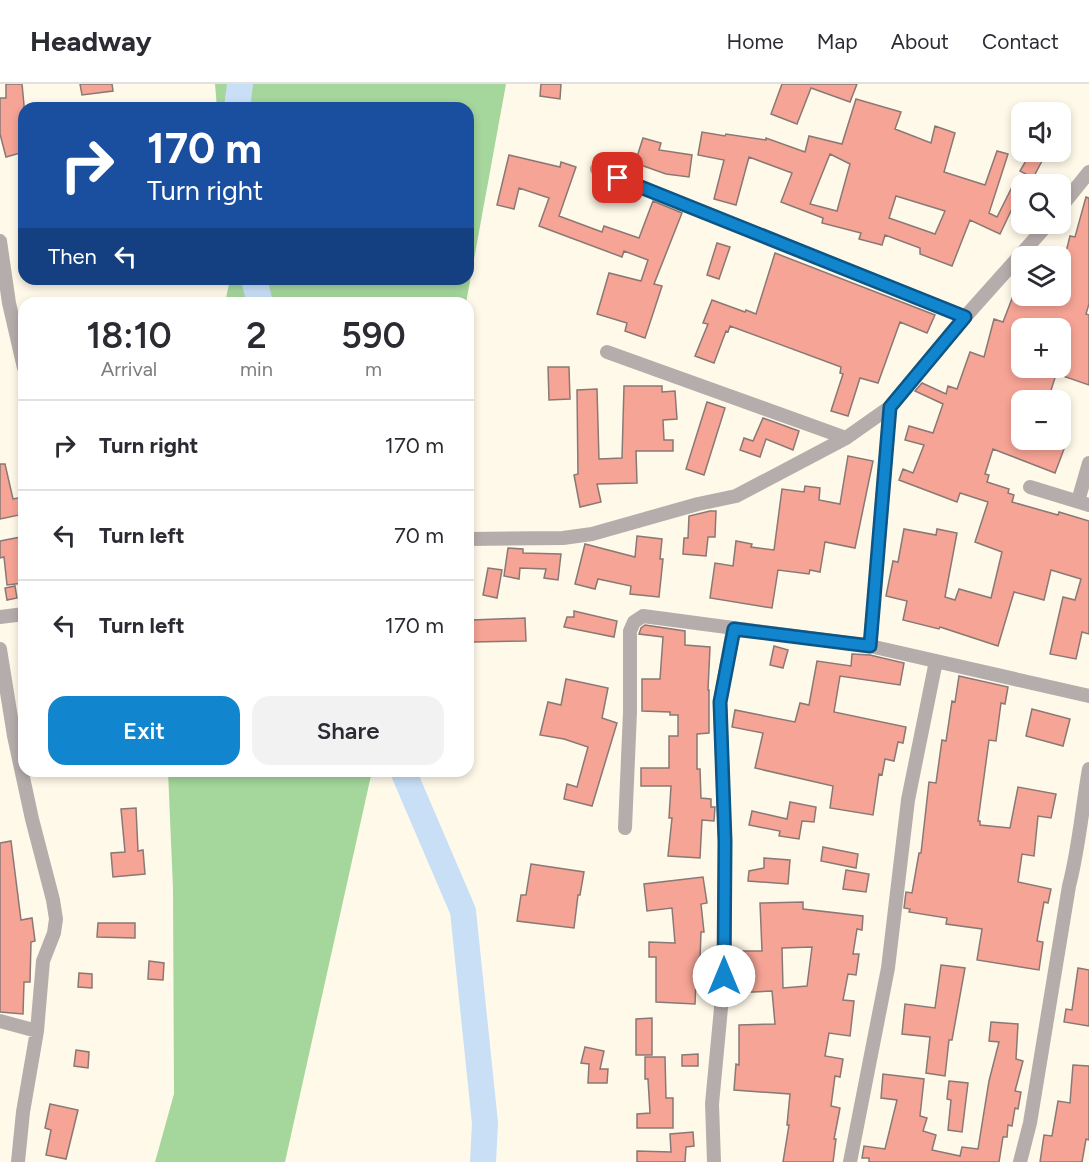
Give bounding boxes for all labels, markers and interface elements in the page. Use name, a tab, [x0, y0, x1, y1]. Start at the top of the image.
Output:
text: Headway	[30, 24, 152, 58]
text: Home	[727, 29, 784, 54]
text: Map	[817, 29, 858, 54]
text: About	[891, 29, 949, 54]
text: Contact	[982, 29, 1059, 54]
map controls	[1011, 102, 1071, 450]
button: sound	[1011, 102, 1071, 162]
text: 170 m	[147, 123, 262, 174]
icon: right	[48, 126, 126, 204]
pin	[592, 152, 643, 203]
icon: arrive	[601, 161, 634, 194]
text: Turn right	[147, 174, 263, 207]
button: search	[1011, 174, 1071, 234]
icon: left	[109, 240, 142, 273]
text: Then	[48, 243, 97, 270]
button: layers	[1011, 246, 1071, 306]
text: 18:10	[86, 314, 172, 357]
text: 2	[246, 314, 267, 357]
text: 590	[341, 314, 406, 357]
button: +	[1011, 318, 1071, 378]
text: Arrival	[101, 357, 157, 381]
text: min	[240, 357, 273, 381]
text: m	[365, 357, 382, 381]
button: −	[1011, 390, 1071, 450]
icon: right	[48, 429, 81, 462]
text: Turn right	[99, 432, 198, 459]
text: 170 m	[385, 432, 444, 459]
icon: left	[48, 519, 81, 552]
text: Turn left	[99, 522, 185, 549]
text: 70 m	[394, 522, 444, 549]
icon: left	[48, 609, 81, 642]
text: Turn left	[99, 612, 185, 639]
text: 170 m	[385, 612, 444, 639]
button: Exit	[48, 696, 240, 765]
button: Share	[252, 696, 444, 765]
position arrow	[692, 944, 756, 1008]

